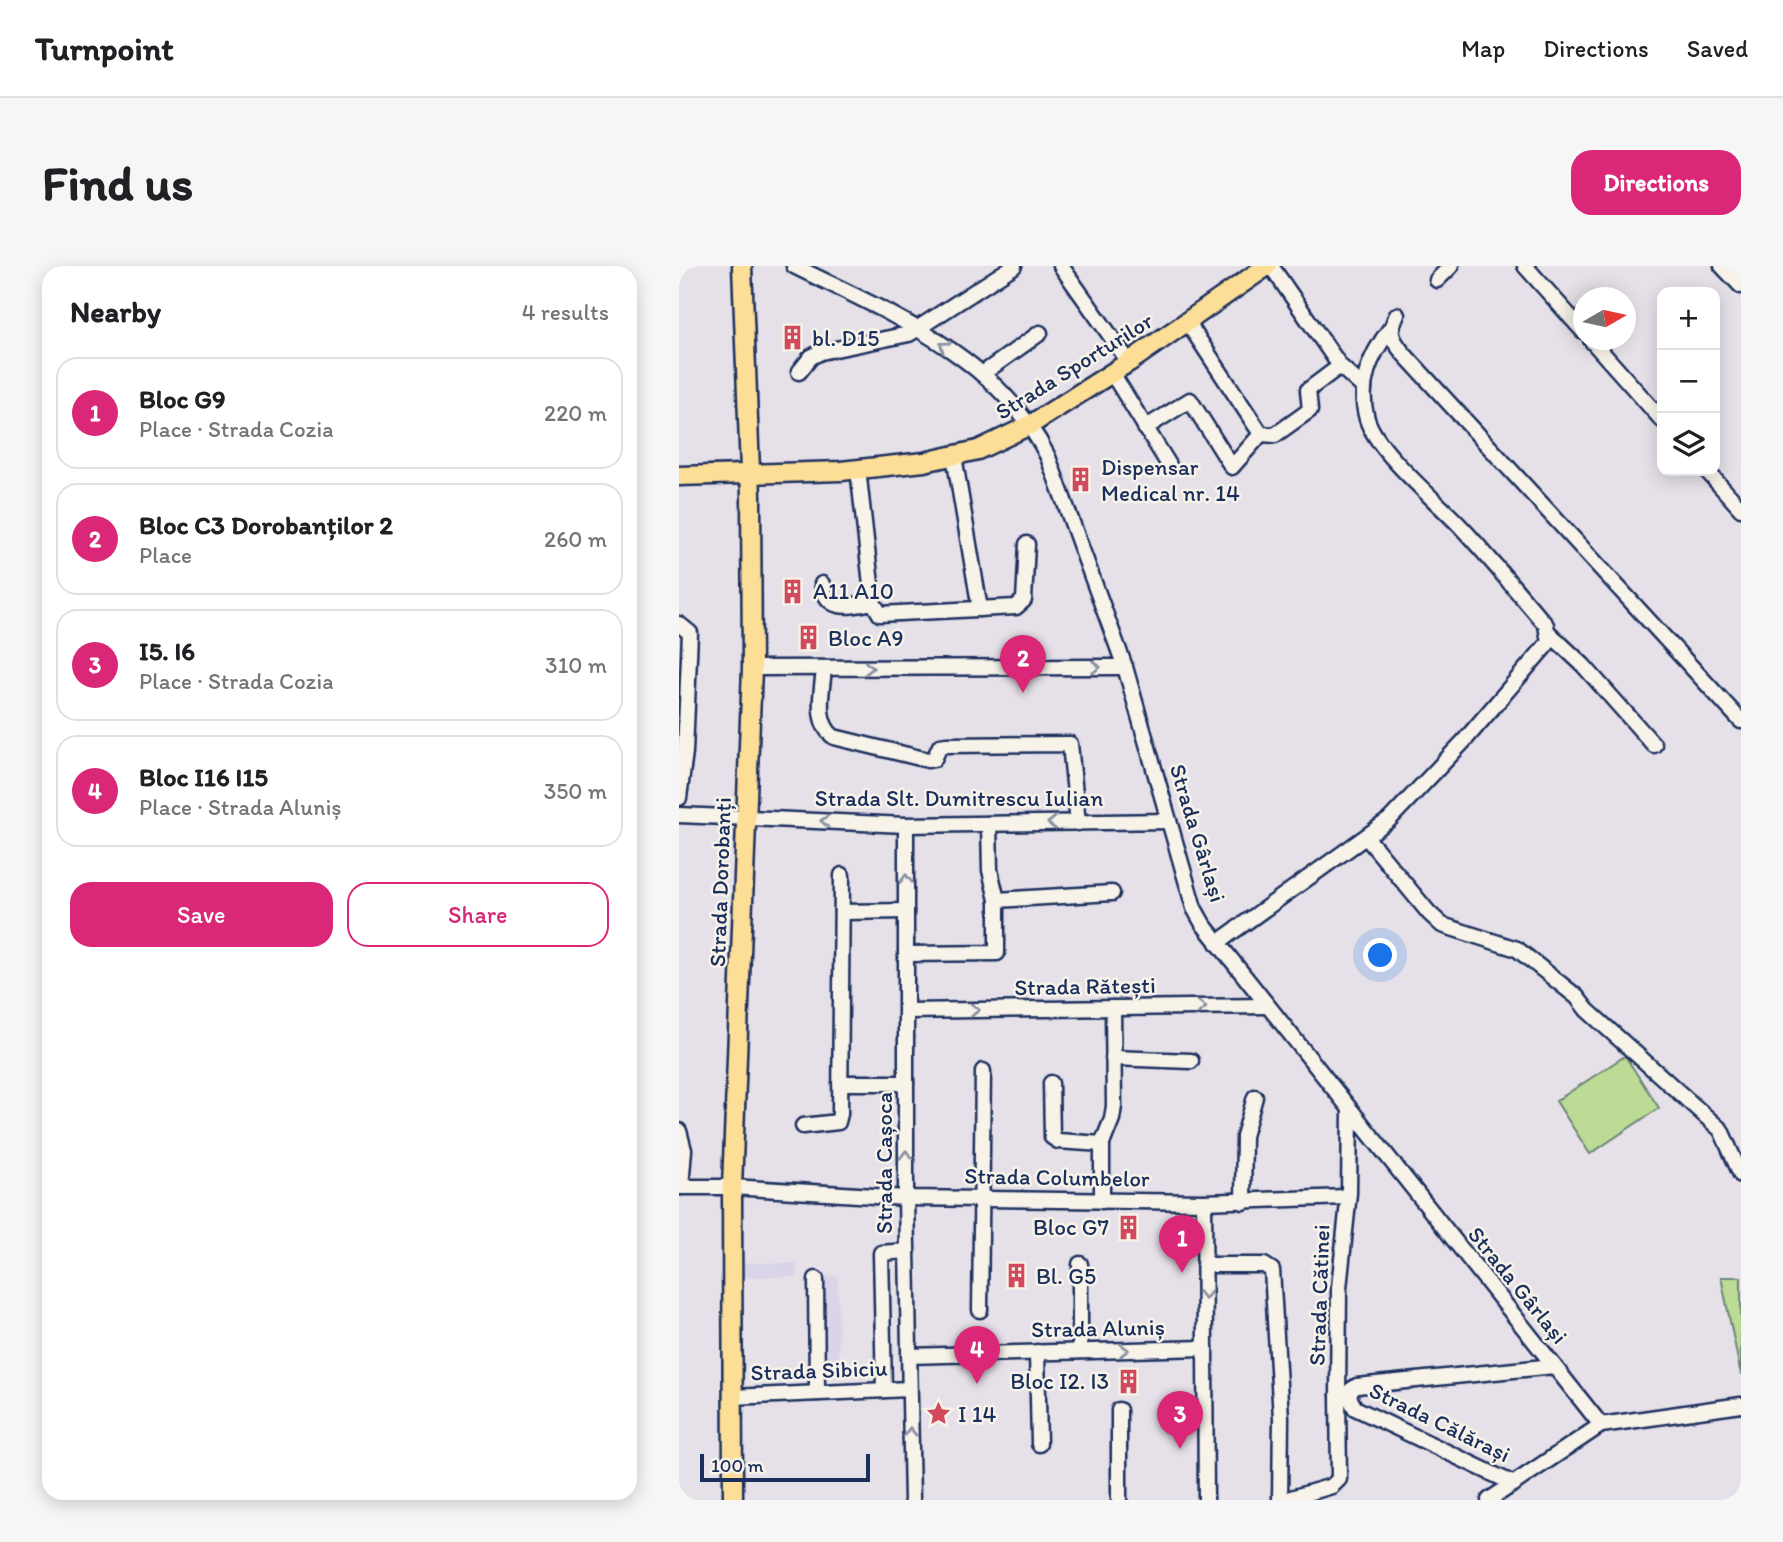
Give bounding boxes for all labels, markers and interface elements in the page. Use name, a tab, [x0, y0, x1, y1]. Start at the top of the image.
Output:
text: Turnpoint	[35, 29, 174, 68]
text: Map	[1461, 34, 1505, 63]
text: Directions	[1543, 34, 1649, 63]
text: Saved	[1687, 34, 1748, 63]
button: Directions	[1571, 150, 1741, 215]
text: Find us	[42, 153, 193, 212]
north arrow	[1573, 287, 1636, 350]
map controls	[1657, 287, 1720, 476]
button: +	[1657, 287, 1720, 350]
text: Nearby	[70, 293, 161, 330]
text: 4 results	[522, 298, 609, 326]
street label: Strada Sporturilor	[990, 306, 1158, 426]
building icon: bl. D15	[778, 324, 806, 352]
place label: bl. D15	[812, 324, 879, 352]
one-way arrow	[939, 342, 952, 354]
button: −	[1657, 350, 1720, 413]
text: Bloc G9	[139, 383, 226, 415]
text: 1	[90, 399, 100, 427]
text: 220 m	[544, 399, 607, 427]
button: layers	[1657, 413, 1720, 476]
text: Place · Strada Cozia	[139, 415, 333, 443]
place label: Dispensar Medical nr. 14	[1101, 453, 1240, 507]
building icon: Dispensar Medical nr. 14	[1067, 466, 1095, 494]
text: Bloc C3 Dorobanților 2	[139, 509, 393, 541]
text: 2	[89, 525, 101, 553]
text: 260 m	[544, 525, 607, 553]
text: Place	[139, 541, 192, 569]
building icon: A11 A10	[779, 577, 807, 605]
place label: A11 A10	[813, 577, 894, 605]
building icon: Bloc A9	[794, 624, 822, 652]
place label: Bloc A9	[828, 624, 904, 652]
text: I5. I6	[139, 635, 195, 667]
pin: 2	[1000, 635, 1046, 693]
text: 3	[89, 651, 101, 679]
text: 310 m	[545, 651, 607, 679]
one-way arrow	[1092, 659, 1102, 675]
one-way arrow	[864, 661, 875, 676]
text: Place · Strada Cozia	[139, 667, 333, 695]
text: Bloc I16 I15	[139, 761, 268, 793]
street label: Strada Gârlași	[1164, 761, 1232, 905]
text: 4	[88, 777, 102, 805]
text: 350 m	[544, 777, 607, 805]
street label: Strada Slt. Dumitrescu Iulian	[815, 784, 1103, 812]
text: Place · Strada Aluniș	[139, 793, 342, 821]
street label: Strada Dorobanți	[703, 797, 737, 967]
one-way arrow	[819, 814, 830, 829]
one-way arrow	[1046, 815, 1057, 831]
one-way arrow	[898, 873, 914, 884]
button: Save	[70, 882, 333, 947]
button: Share	[347, 882, 609, 947]
your location	[1363, 938, 1397, 972]
street label: Strada Rătești	[1014, 971, 1156, 1001]
one-way arrow	[1197, 999, 1208, 1015]
one-way arrow	[970, 1002, 981, 1018]
street label: Strada Cașoca	[870, 1092, 898, 1234]
one-way arrow	[898, 1150, 914, 1160]
street label: Strada Columbelor	[964, 1161, 1150, 1193]
place label: Bloc G7	[1033, 1213, 1109, 1241]
building icon: Bloc G7	[1115, 1213, 1143, 1241]
pin: 1	[1159, 1215, 1205, 1273]
street label: Strada Gârlași	[1462, 1221, 1574, 1349]
street label: Strada Cătinei	[1303, 1224, 1335, 1366]
building icon: Bl. G5	[1002, 1262, 1030, 1290]
place label: Bl. G5	[1036, 1262, 1096, 1290]
one-way arrow	[1197, 1290, 1213, 1300]
street label: Strada Aluniș	[1031, 1313, 1165, 1343]
pin: 4	[954, 1326, 1000, 1384]
one-way arrow	[1119, 1342, 1130, 1358]
street label: Strada Sibiciu	[750, 1354, 888, 1386]
place label: Bloc I2. I3	[1010, 1367, 1109, 1395]
building icon: Bloc I2. I3	[1115, 1367, 1143, 1395]
street label: Strada Călărași	[1365, 1376, 1515, 1468]
pin: 3	[1157, 1391, 1203, 1449]
place icon: I 14	[924, 1400, 952, 1428]
place label: I 14	[958, 1400, 996, 1428]
one-way arrow	[902, 1426, 918, 1437]
scale bar	[700, 1451, 870, 1483]
text: 100 m	[711, 1454, 763, 1477]

